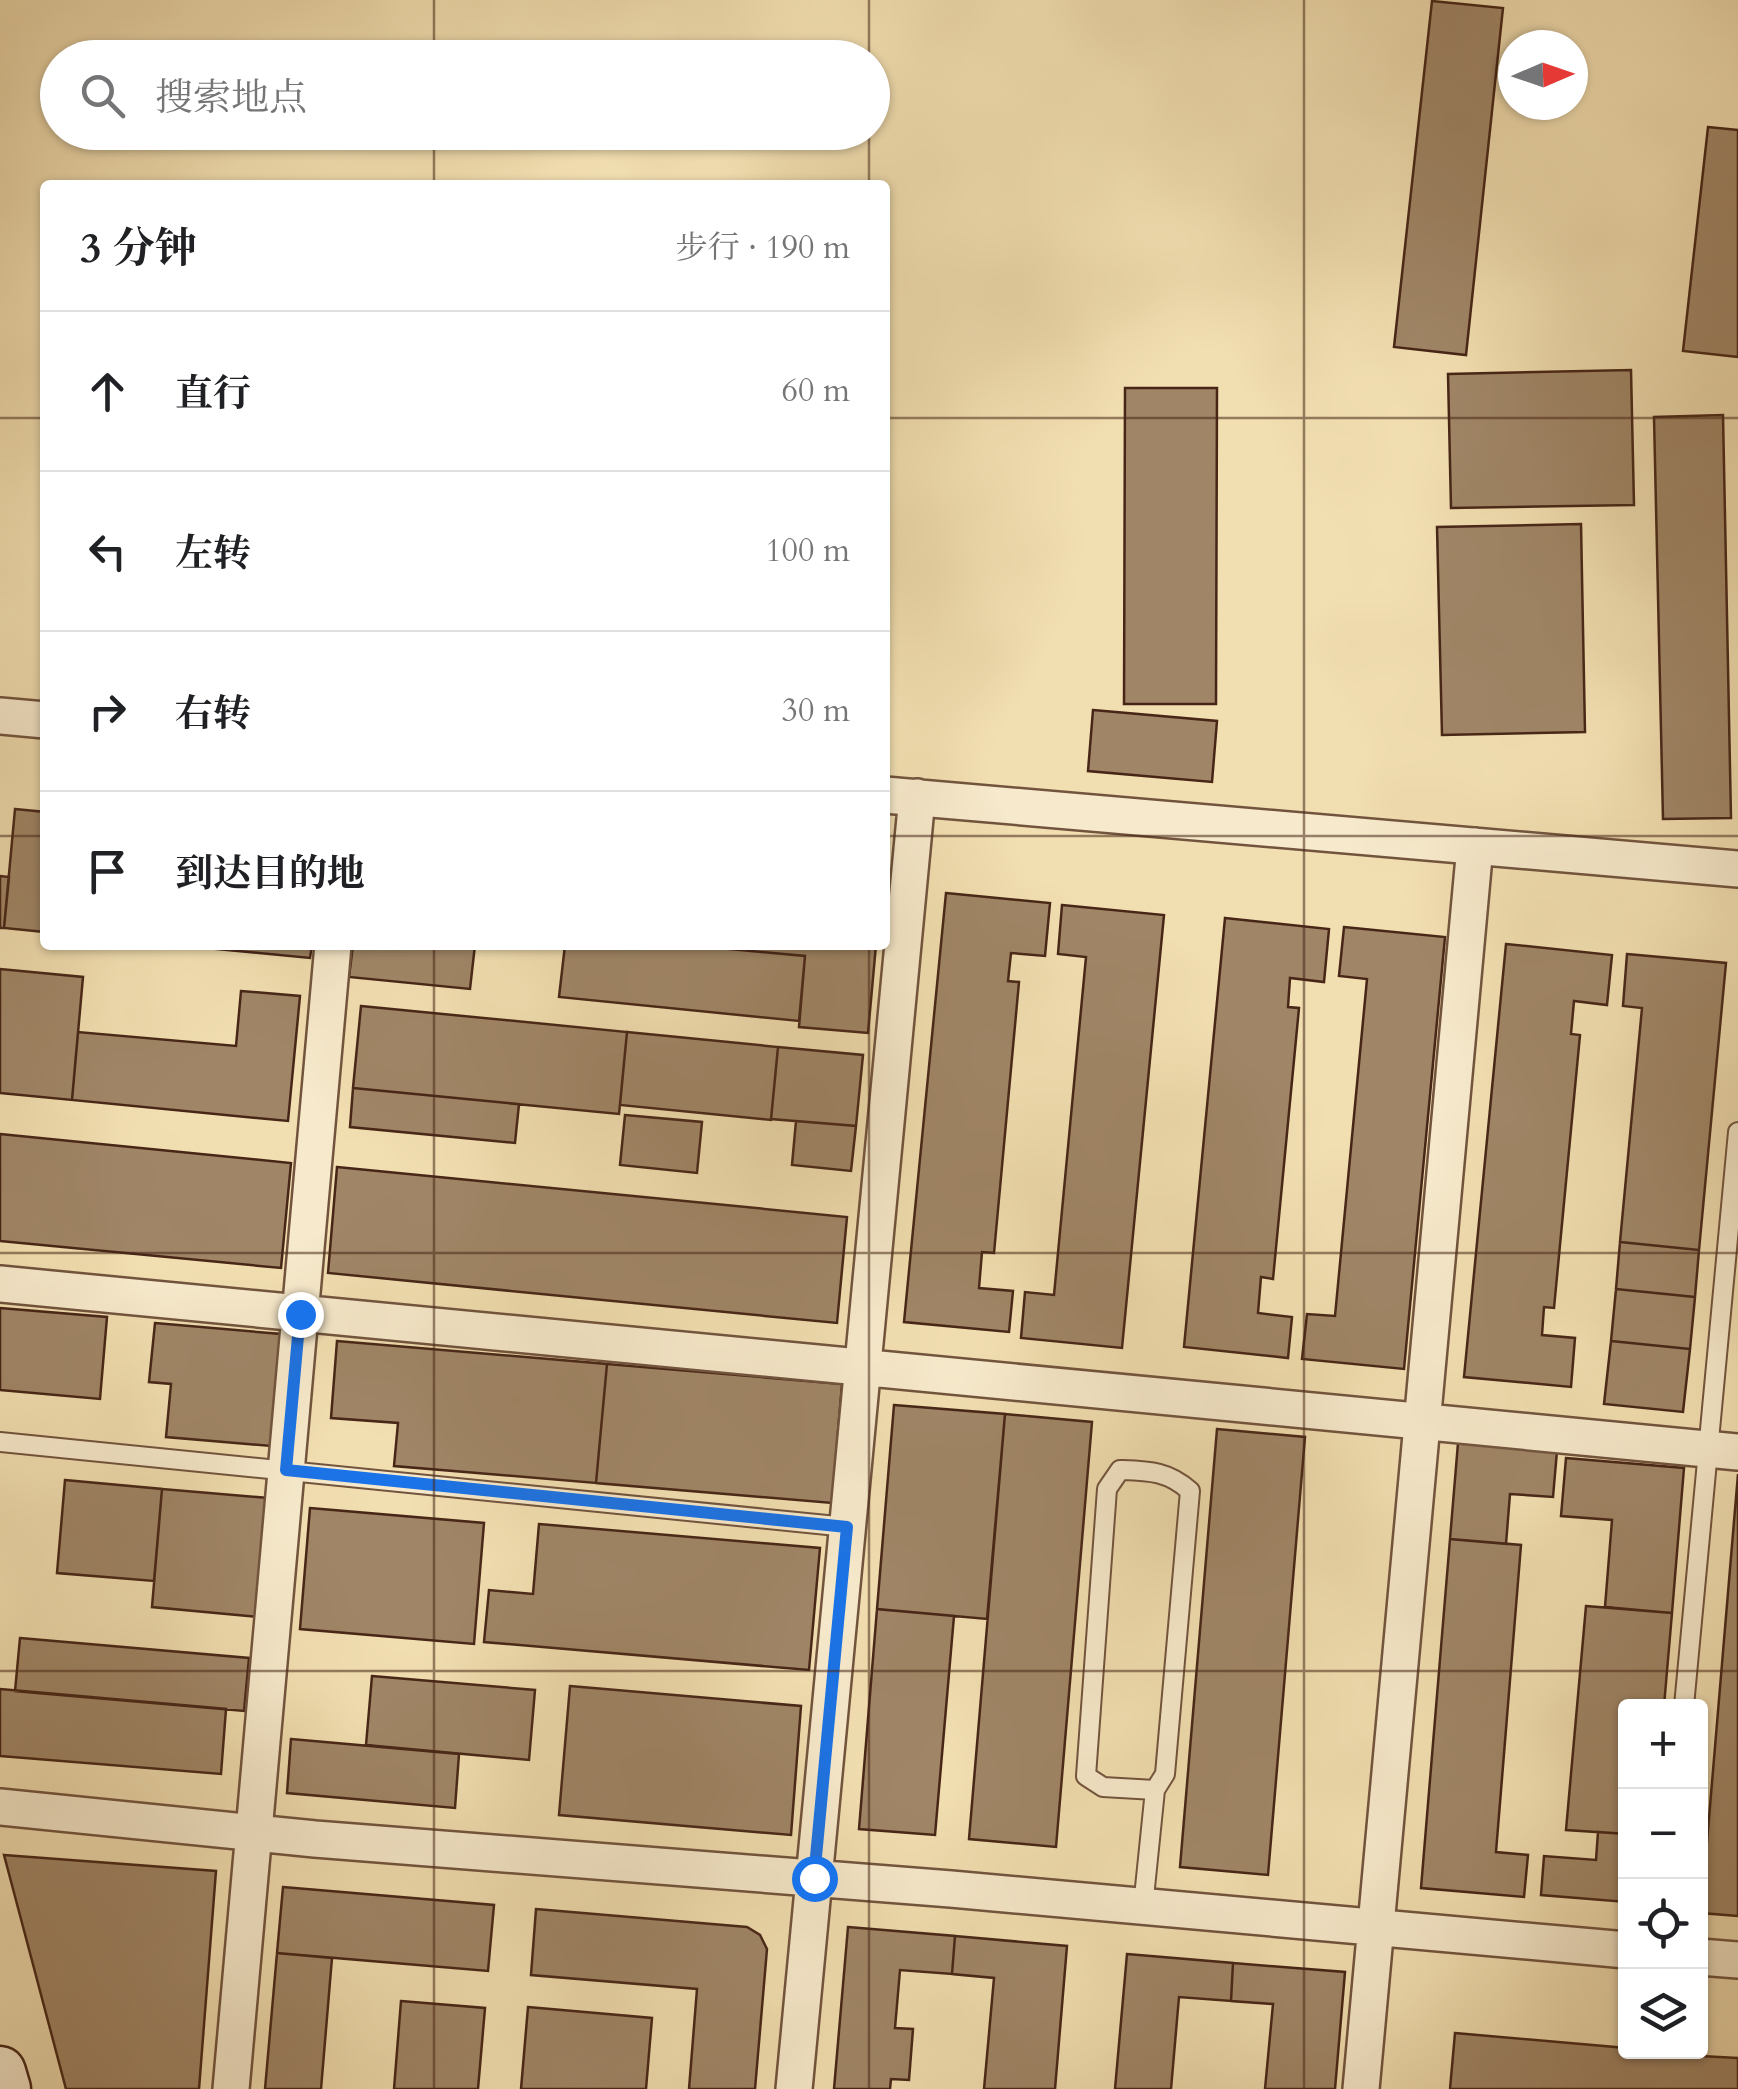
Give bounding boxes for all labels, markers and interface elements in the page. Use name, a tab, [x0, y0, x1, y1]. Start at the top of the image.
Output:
north arrow	[1498, 30, 1588, 120]
search box	[40, 40, 890, 150]
icon: search	[75, 68, 130, 123]
text: 搜索地点	[155, 72, 307, 124]
text: 3 分钟	[80, 220, 197, 277]
text: 步行 · 190 m	[676, 226, 850, 270]
icon: ahead	[80, 364, 135, 419]
text: 直行	[175, 368, 251, 420]
text: 60 m	[782, 369, 850, 413]
icon: left	[80, 524, 135, 579]
text: 左转	[175, 528, 251, 580]
text: 100 m	[765, 529, 850, 573]
icon: right	[80, 684, 135, 739]
text: 右转	[175, 688, 251, 740]
text: 30 m	[782, 689, 850, 733]
icon: arrive	[80, 844, 135, 899]
text: 到达目的地	[175, 848, 365, 900]
route end	[278, 1292, 324, 1338]
map controls	[1618, 1699, 1708, 2059]
button: +	[1618, 1699, 1708, 1789]
button: −	[1618, 1789, 1708, 1879]
route start	[792, 1856, 838, 1902]
button: locate	[1618, 1879, 1708, 1969]
button: layers	[1618, 1969, 1708, 2059]

